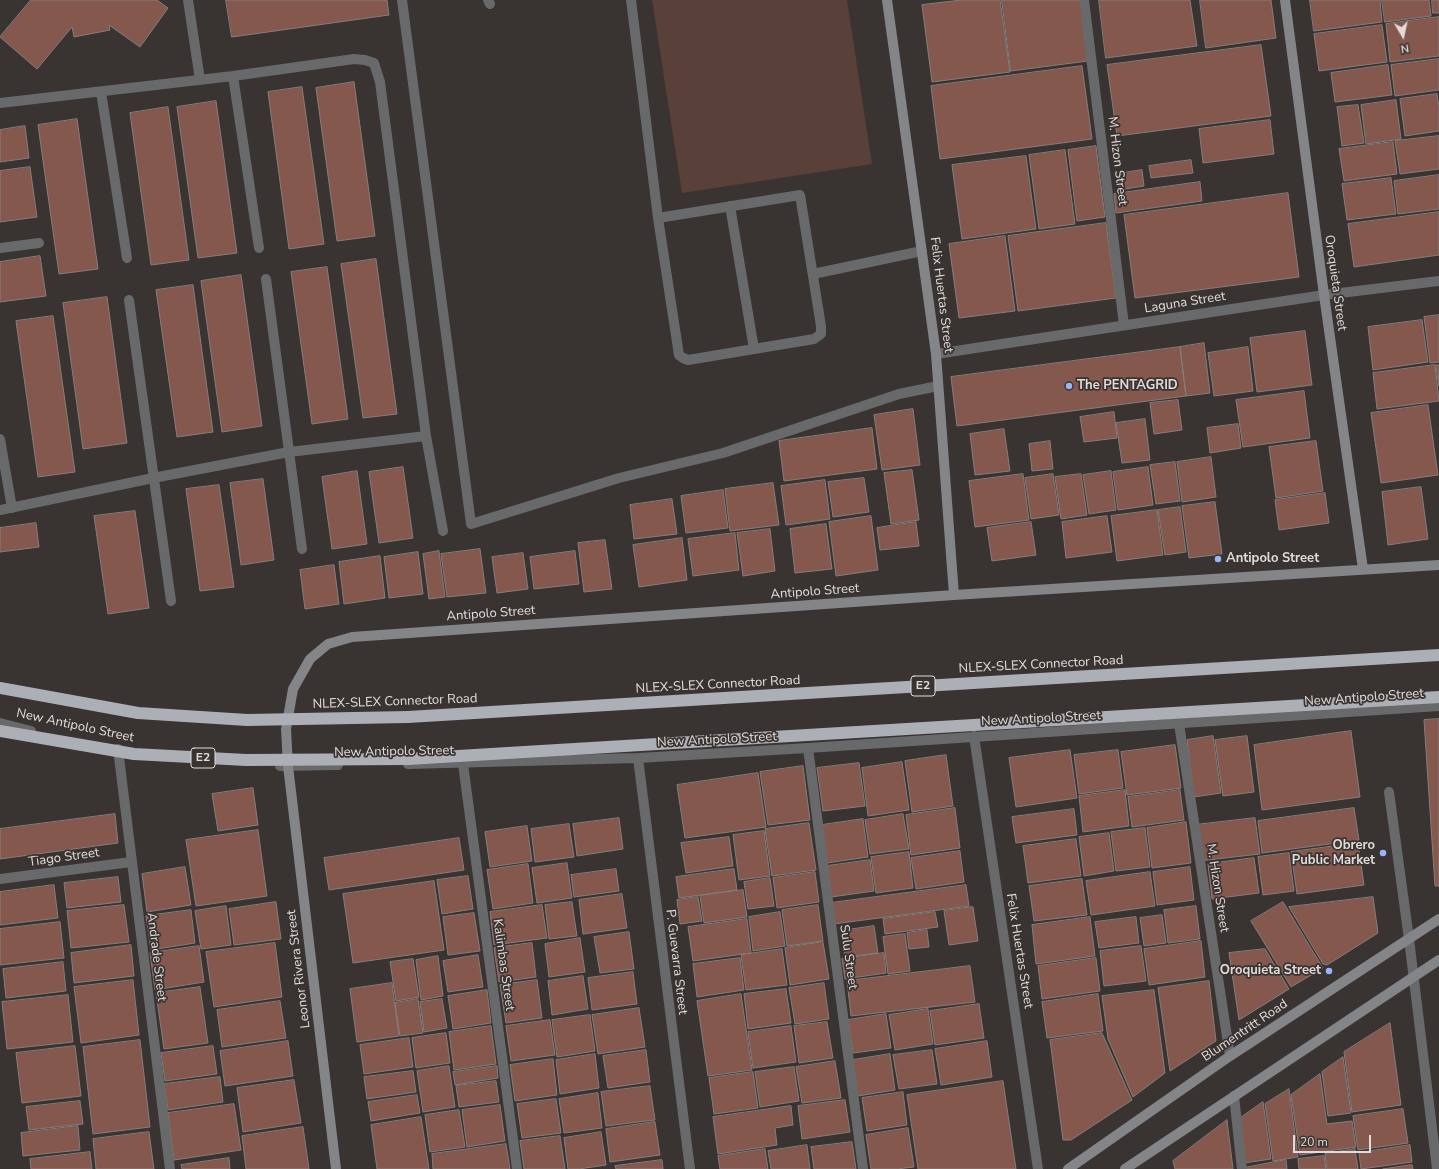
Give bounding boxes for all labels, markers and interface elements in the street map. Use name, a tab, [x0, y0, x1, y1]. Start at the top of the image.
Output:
north arrow	[1383, 16, 1423, 56]
text: N	[1400, 40, 1410, 56]
street label: M. Hizon Street	[1104, 116, 1130, 206]
street label: Oroquieta Street	[1321, 234, 1349, 332]
street label: Felix Huertas Street	[926, 236, 956, 354]
street label: Laguna Street	[1143, 289, 1227, 317]
place label: The PENTAGRID	[1077, 378, 1178, 394]
marker: The PENTAGRID	[1064, 381, 1074, 391]
place label: Antipolo Street	[1226, 551, 1319, 567]
marker: Antipolo Street	[1213, 554, 1223, 564]
street label: Antipolo Street	[770, 581, 860, 603]
street label: Antipolo Street	[446, 603, 536, 625]
street label: NLEX-SLEX Connector Road	[958, 653, 1124, 677]
street label: NLEX-SLEX Connector Road	[635, 673, 801, 697]
road number: E2	[911, 676, 935, 696]
street label: New Antipolo Street	[1304, 686, 1424, 710]
street label: NLEX-SLEX Connector Road	[312, 691, 478, 713]
street label: New Antipolo Street	[15, 706, 135, 746]
street label: New Antipolo Street	[981, 708, 1101, 730]
street label: New Antipolo Street	[657, 729, 777, 751]
street label: New Antipolo Street	[334, 743, 454, 761]
road number: E2	[191, 748, 215, 768]
place label: Obrero Public Market	[1292, 838, 1375, 869]
street label: M. Hizon Street	[1202, 843, 1232, 933]
street label: Tiago Street	[28, 845, 100, 871]
marker: Obrero Public Market	[1378, 848, 1388, 858]
street label: Felix Huertas Street	[1002, 892, 1036, 1010]
street label: Leonor Rivera Street	[284, 909, 314, 1029]
street label: P. Guevarra Street	[662, 909, 690, 1015]
street label: Andrade Street	[143, 912, 169, 1002]
street label: Kalimbas Street	[489, 918, 517, 1012]
street label: Sulu Street	[836, 924, 860, 990]
place label: Oroquieta Street	[1220, 963, 1321, 979]
marker: Oroquieta Street	[1324, 966, 1334, 976]
street label: Blumentritt Road	[1199, 997, 1291, 1065]
scale bar	[1295, 1127, 1373, 1153]
text: 20 m	[1300, 1134, 1328, 1150]

